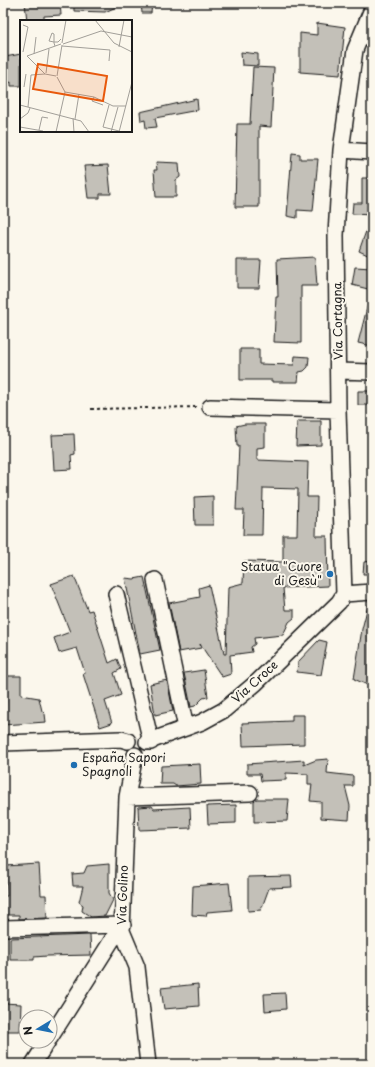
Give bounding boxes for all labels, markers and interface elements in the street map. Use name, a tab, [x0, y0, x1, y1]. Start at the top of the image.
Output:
inset map	[20, 20, 132, 132]
street label: Via Cortagna	[327, 281, 347, 360]
place label: Statua "Cuore di Gesù"	[241, 557, 322, 589]
marker: Statua "Cuore di Gesù"	[325, 569, 335, 579]
street label: Via Croce	[227, 656, 282, 707]
place label: España Sapori Spagnoli	[82, 748, 166, 780]
marker: España Sapori Spagnoli	[69, 760, 79, 770]
street label: Via Golino	[112, 865, 132, 925]
north arrow	[18, 1009, 58, 1049]
text: N	[18, 1025, 37, 1037]

